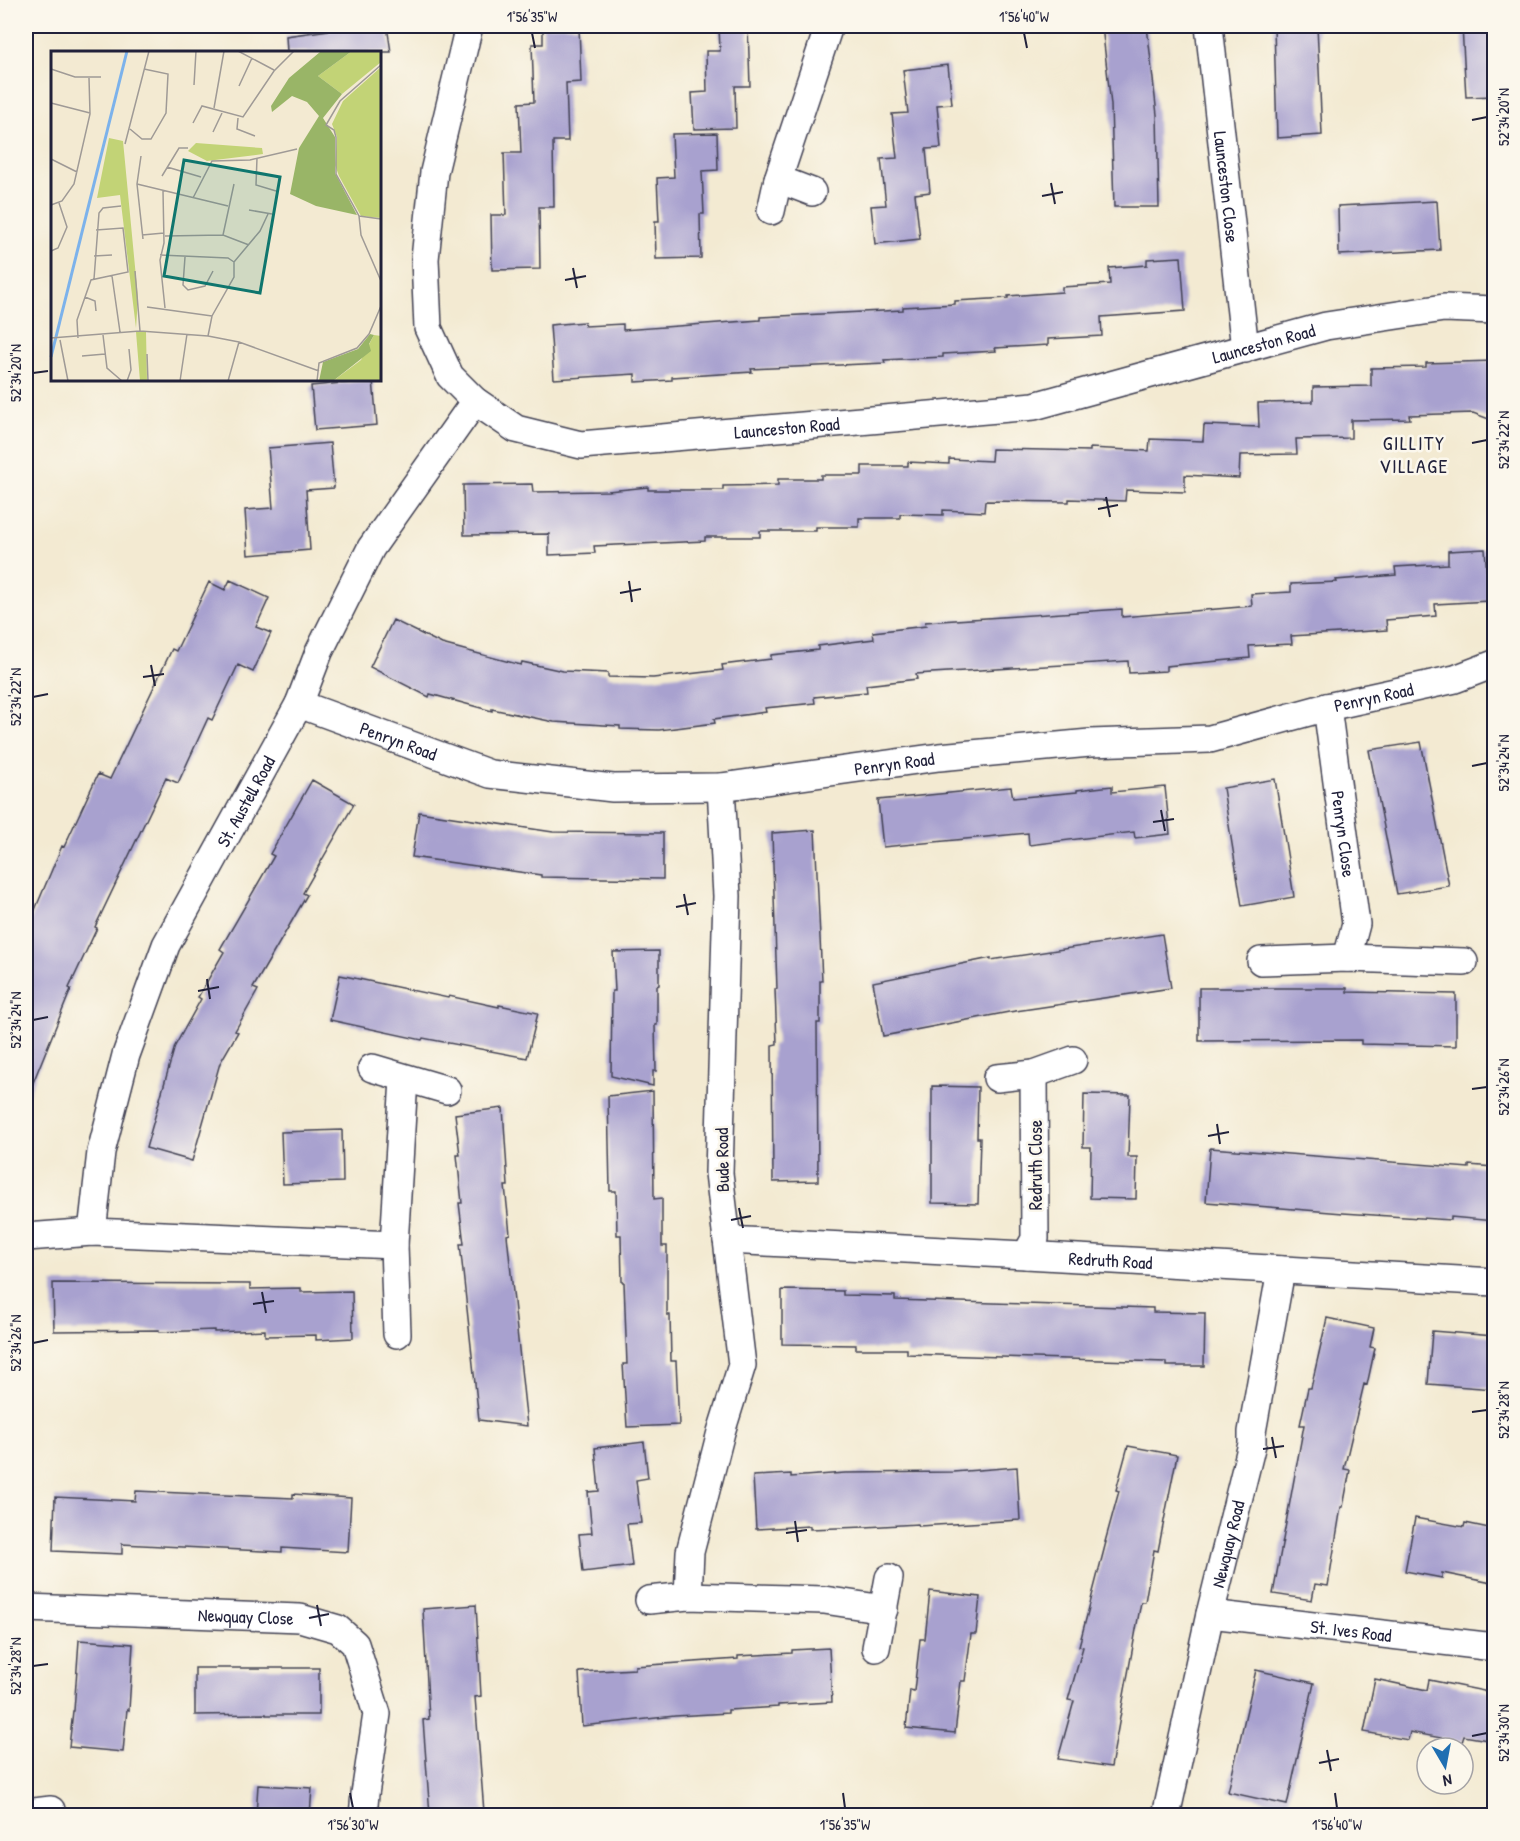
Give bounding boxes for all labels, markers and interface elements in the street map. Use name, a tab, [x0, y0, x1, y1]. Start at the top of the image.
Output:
text: 1°56'35"W	[507, 6, 558, 27]
text: 1°56'40"W	[999, 6, 1050, 27]
inset map	[51, 51, 381, 381]
text: 52°34'20"N	[1493, 88, 1514, 146]
street label: Launceston Close	[1208, 130, 1246, 244]
street label: Launceston Road	[1209, 317, 1318, 369]
text: 52°34'20"N	[5, 344, 26, 402]
street label: Launceston Road	[733, 410, 840, 444]
text: 52°34'22"N	[1493, 411, 1514, 469]
district label: GILLITY VILLAGE	[1379, 429, 1449, 479]
text: 52°34'22"N	[5, 668, 26, 726]
street label: Penryn Road	[1332, 676, 1416, 718]
street label: Penryn Road	[356, 715, 441, 766]
text: 52°34'24"N	[1493, 735, 1514, 791]
street label: Penryn Road	[853, 745, 936, 781]
street label: St. Austell Road	[210, 751, 281, 851]
street label: Penryn Close	[1326, 789, 1362, 879]
text: 52°34'24"N	[5, 992, 26, 1048]
text: 52°34'26"N	[1493, 1058, 1514, 1116]
street label: Redruth Close	[1023, 1120, 1048, 1210]
street label: Bude Road	[709, 1128, 735, 1192]
street label: Redruth Road	[1068, 1245, 1153, 1275]
text: 52°34'26"N	[5, 1314, 26, 1372]
text: 52°34'28"N	[1493, 1381, 1514, 1439]
street label: Newquay Road	[1205, 1498, 1250, 1590]
street label: Newquay Close	[198, 1602, 294, 1630]
street label: St. Ives Road	[1309, 1613, 1393, 1648]
text: 52°34'28"N	[5, 1637, 26, 1695]
text: 52°34'30"N	[1493, 1704, 1514, 1762]
north arrow	[1415, 1736, 1475, 1796]
text: N	[1441, 1769, 1454, 1792]
text: 1°56'30"W	[328, 1814, 379, 1835]
text: 1°56'35"W	[820, 1814, 871, 1835]
text: 1°56'40"W	[1312, 1814, 1363, 1835]

